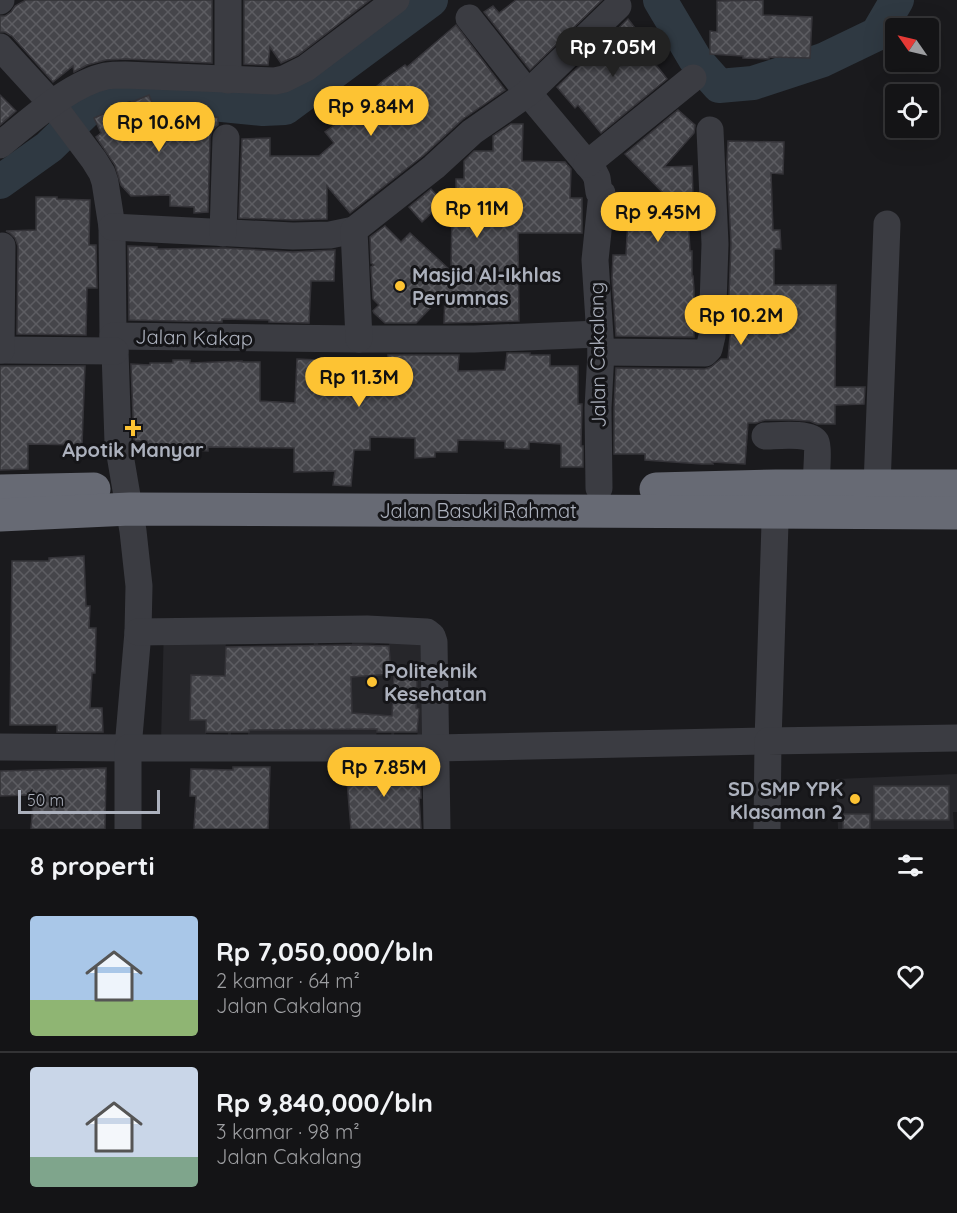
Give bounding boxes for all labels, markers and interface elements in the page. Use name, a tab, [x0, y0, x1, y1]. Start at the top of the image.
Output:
north arrow	[885, 18, 939, 72]
map controls	[885, 18, 939, 138]
pin: Rp 7.05M	[551, 27, 675, 78]
text: Rp 7.05M	[570, 34, 656, 59]
button: locate	[885, 84, 939, 138]
pin: Rp 9.84M	[309, 86, 433, 137]
text: Rp 9.84M	[328, 93, 414, 118]
pin: Rp 10.6M	[97, 102, 221, 153]
text: Rp 10.6M	[117, 109, 201, 134]
pin: Rp 11M	[428, 188, 526, 239]
pin: Rp 9.45M	[596, 192, 720, 243]
text: Rp 11M	[445, 195, 509, 220]
text: Rp 9.45M	[615, 199, 701, 224]
place label: Masjid Al-Ikhlas Perumnas	[412, 262, 561, 310]
marker: Masjid Al-Ikhlas Perumnas	[393, 279, 407, 293]
street label: Jalan Cakalang	[583, 282, 611, 428]
pin: Rp 10.2M	[679, 295, 803, 346]
text: Rp 10.2M	[699, 302, 783, 327]
street label: Jalan Kakap	[135, 323, 253, 351]
pin: Rp 11.3M	[297, 357, 421, 408]
text: Rp 11.3M	[319, 364, 399, 389]
marker: Apotik Manyar	[126, 421, 140, 435]
place label: Apotik Manyar	[62, 437, 204, 462]
street label: Jalan Basuki Rahmat	[379, 498, 577, 523]
place label: Politeknik Kesehatan	[384, 658, 487, 706]
marker: Politeknik Kesehatan	[365, 675, 379, 689]
pin: Rp 7.85M	[322, 747, 446, 798]
text: Rp 7.85M	[341, 754, 427, 779]
place label: SD SMP YPK Klasaman 2	[728, 776, 843, 824]
scale bar	[18, 787, 160, 814]
text: 50 m	[27, 790, 64, 810]
marker: SD SMP YPK Klasaman 2	[848, 792, 862, 806]
text: 8 properti	[30, 849, 155, 882]
icon: filters	[894, 849, 927, 882]
text: Rp 7,050,000/bln	[216, 935, 434, 968]
icon: home	[78, 940, 150, 1012]
icon: heart	[894, 960, 927, 993]
text: 2 kamar · 64 m²	[216, 968, 360, 993]
text: Jalan Cakalang	[216, 993, 362, 1018]
text: Rp 9,840,000/bln	[216, 1086, 433, 1119]
icon: home	[78, 1091, 150, 1163]
icon: heart	[894, 1111, 927, 1144]
text: 3 kamar · 98 m²	[216, 1119, 360, 1144]
text: Jalan Cakalang	[216, 1144, 362, 1169]

